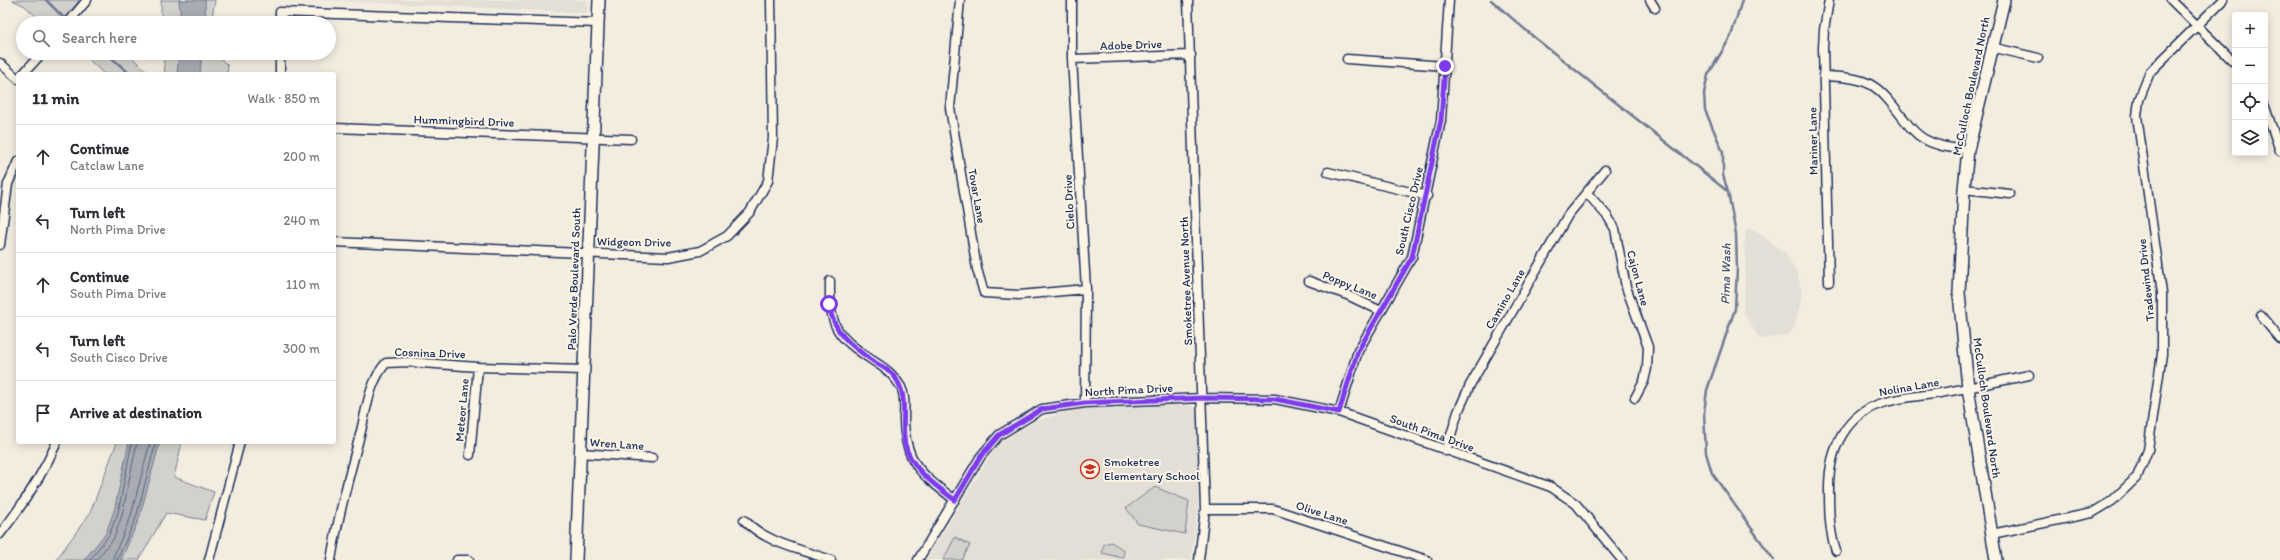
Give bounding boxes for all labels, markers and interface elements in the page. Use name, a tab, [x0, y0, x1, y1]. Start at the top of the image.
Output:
map controls	[2232, 12, 2268, 156]
button: +	[2232, 12, 2268, 48]
street label: McCulloch Boulevard North	[1949, 15, 1993, 157]
search box	[16, 16, 336, 60]
icon: search	[30, 27, 52, 49]
text: Search here	[62, 29, 137, 47]
street label: Adobe Drive	[1100, 37, 1163, 53]
button: −	[2232, 48, 2268, 84]
route end	[1436, 57, 1454, 75]
button: locate	[2232, 84, 2268, 120]
text: 11 min	[32, 88, 79, 108]
text: Walk · 850 m	[247, 91, 320, 106]
street label: Mariner Lane	[1805, 107, 1821, 175]
street label: Hummingbird Drive	[413, 112, 515, 130]
button: layers	[2232, 120, 2268, 156]
text: Continue	[70, 140, 129, 158]
icon: ahead	[32, 146, 54, 168]
text: 200 m	[283, 149, 320, 164]
text: Catclaw Lane	[70, 158, 144, 173]
street label: South Cisco Drive	[1392, 165, 1426, 257]
street label: Tovar Lane	[965, 168, 989, 225]
street label: Cielo Drive	[1061, 174, 1077, 230]
text: Turn left	[70, 204, 125, 222]
street label: Palo Verde Boulevard South	[565, 207, 584, 351]
icon: left	[32, 210, 54, 232]
text: 240 m	[283, 213, 320, 228]
street label: Smoketree Avenue North	[1177, 216, 1195, 346]
text: North Pima Drive	[70, 222, 166, 237]
street label: Widgeon Drive	[597, 234, 672, 250]
street label: Tradewind Drive	[2135, 238, 2157, 322]
water label: Pima Wash	[1717, 243, 1734, 305]
street label: Cajon Lane	[1624, 249, 1652, 308]
street label: Camino Lane	[1482, 266, 1528, 332]
text: Continue	[70, 268, 129, 286]
street label: Poppy Lane	[1321, 268, 1380, 302]
icon: ahead	[32, 274, 54, 296]
text: 110 m	[286, 277, 320, 292]
text: South Pima Drive	[70, 286, 166, 301]
route start	[820, 295, 838, 313]
text: Turn left	[70, 332, 125, 350]
street label: McCulloch Boulevard North	[1970, 337, 2004, 480]
icon: left	[32, 338, 54, 360]
text: 300 m	[283, 341, 320, 356]
street label: Cosnina Drive	[394, 345, 466, 361]
text: South Cisco Drive	[70, 350, 168, 365]
street label: Nolina Lane	[1878, 375, 1940, 399]
street label: Meteor Lane	[452, 377, 472, 442]
street label: North Pima Drive	[1085, 381, 1174, 399]
icon: arrive	[32, 402, 54, 424]
text: Arrive at destination	[70, 404, 202, 422]
street label: South Pima Drive	[1388, 411, 1476, 455]
street label: Wren Lane	[589, 435, 645, 453]
place label: Smoketree Elementary School	[1104, 455, 1200, 483]
school or university icon: Smoketree Elementary School	[1079, 458, 1101, 480]
street label: Olive Lane	[1294, 498, 1350, 528]

